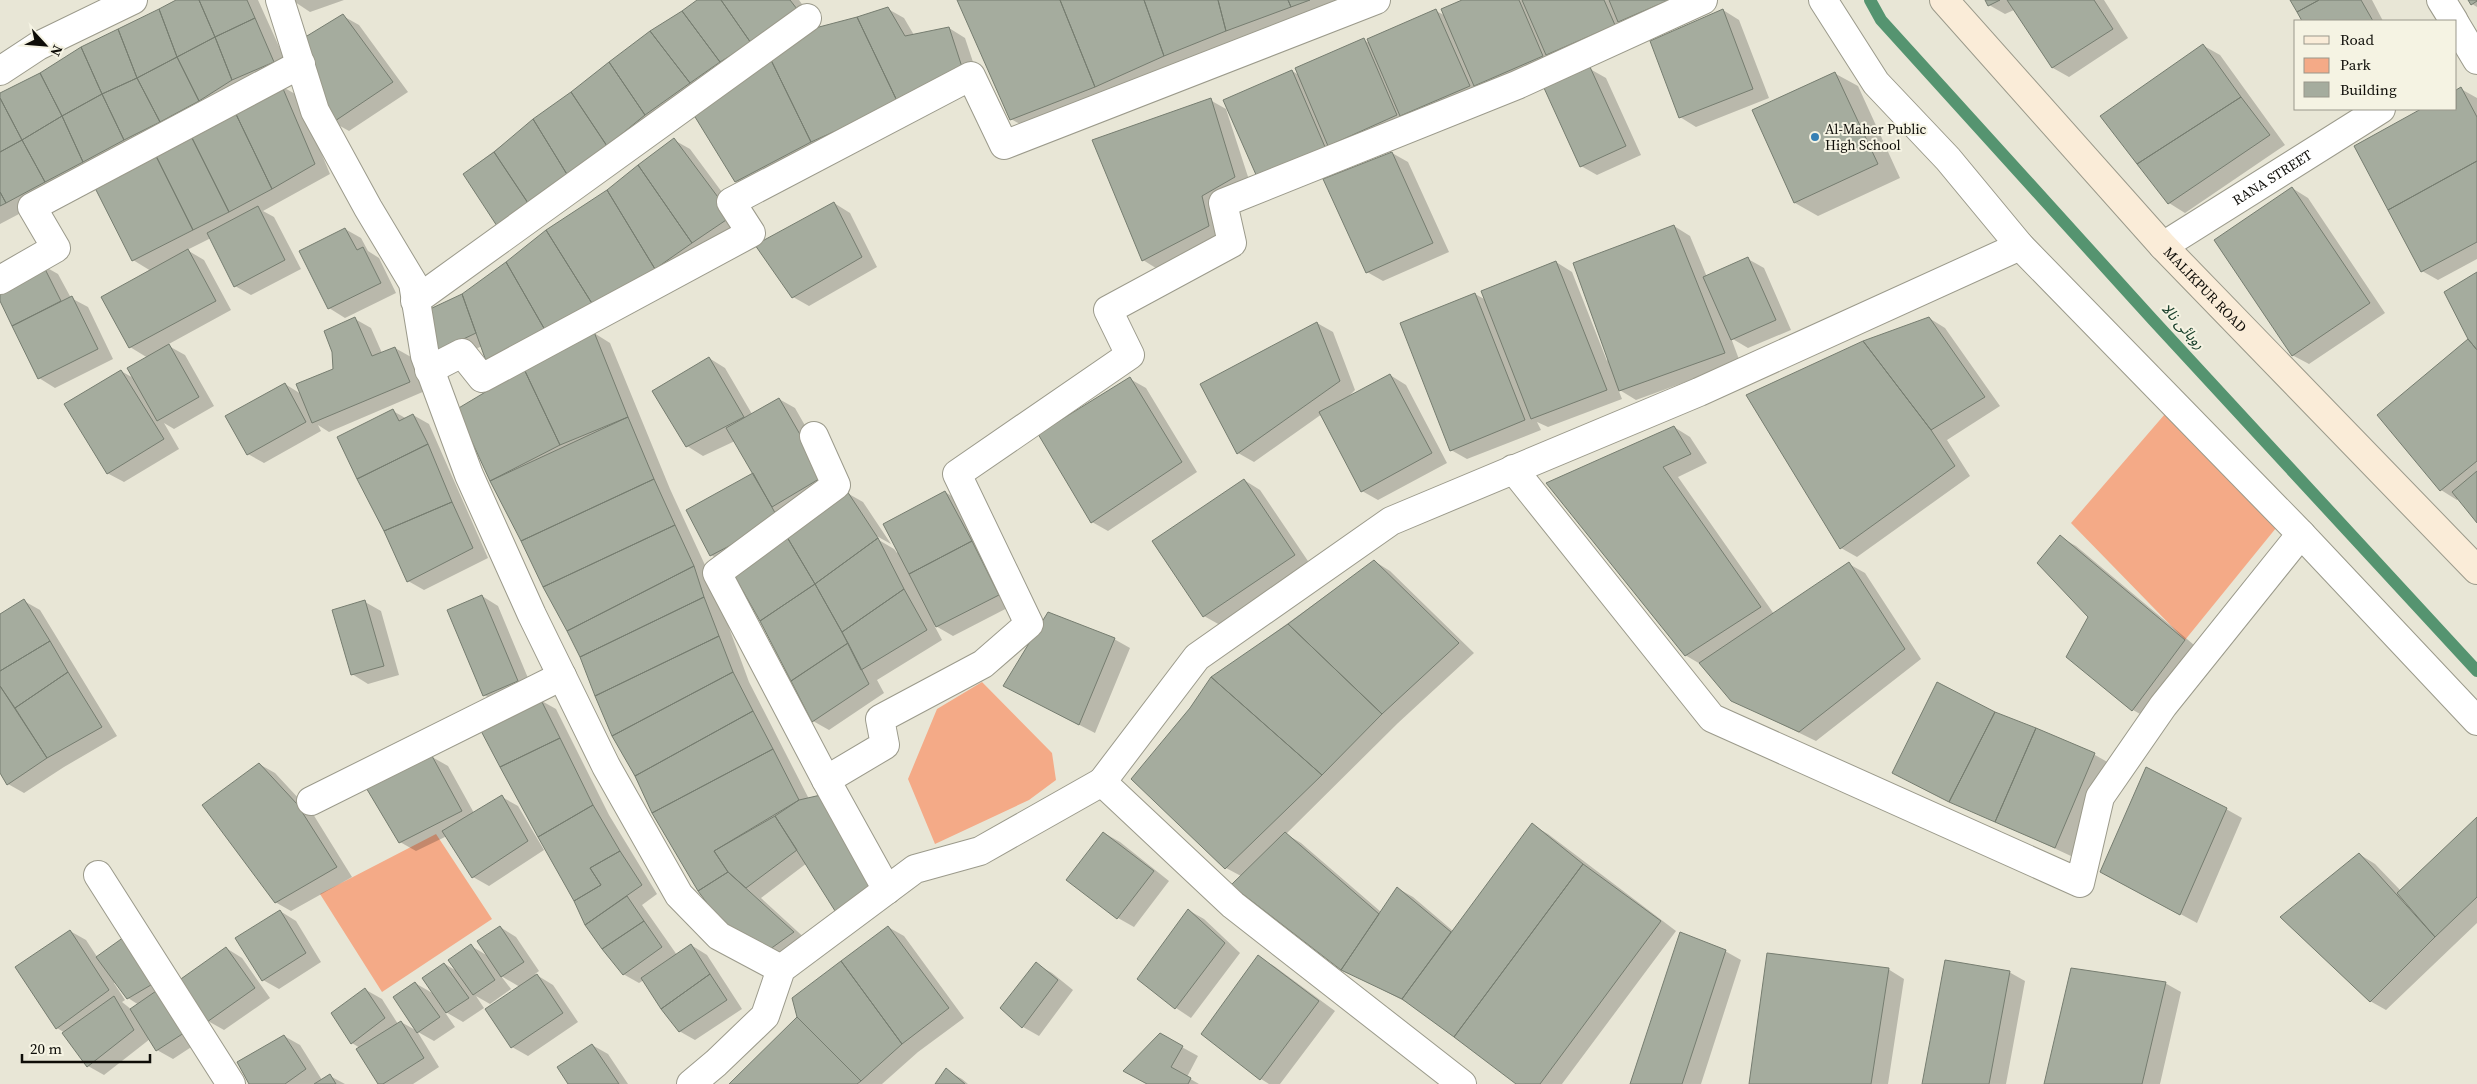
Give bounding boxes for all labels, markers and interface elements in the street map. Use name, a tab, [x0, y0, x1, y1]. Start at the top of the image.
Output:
north arrow	[20, 20, 70, 70]
legend	[2294, 20, 2457, 110]
text: Road	[2340, 29, 2374, 50]
text: N	[45, 42, 68, 60]
text: Park	[2340, 54, 2372, 75]
text: Building	[2340, 79, 2397, 100]
place label: Al-Maher Public High School	[1825, 119, 1927, 155]
marker: Al-Maher Public High School	[1809, 131, 1821, 143]
street label: RANA STREET	[2229, 144, 2316, 210]
street label: MALIKPUR ROAD	[2159, 242, 2251, 337]
water label: روہائی نالا	[2157, 298, 2210, 354]
scale bar	[22, 1032, 150, 1064]
text: 20 m	[30, 1038, 62, 1059]

